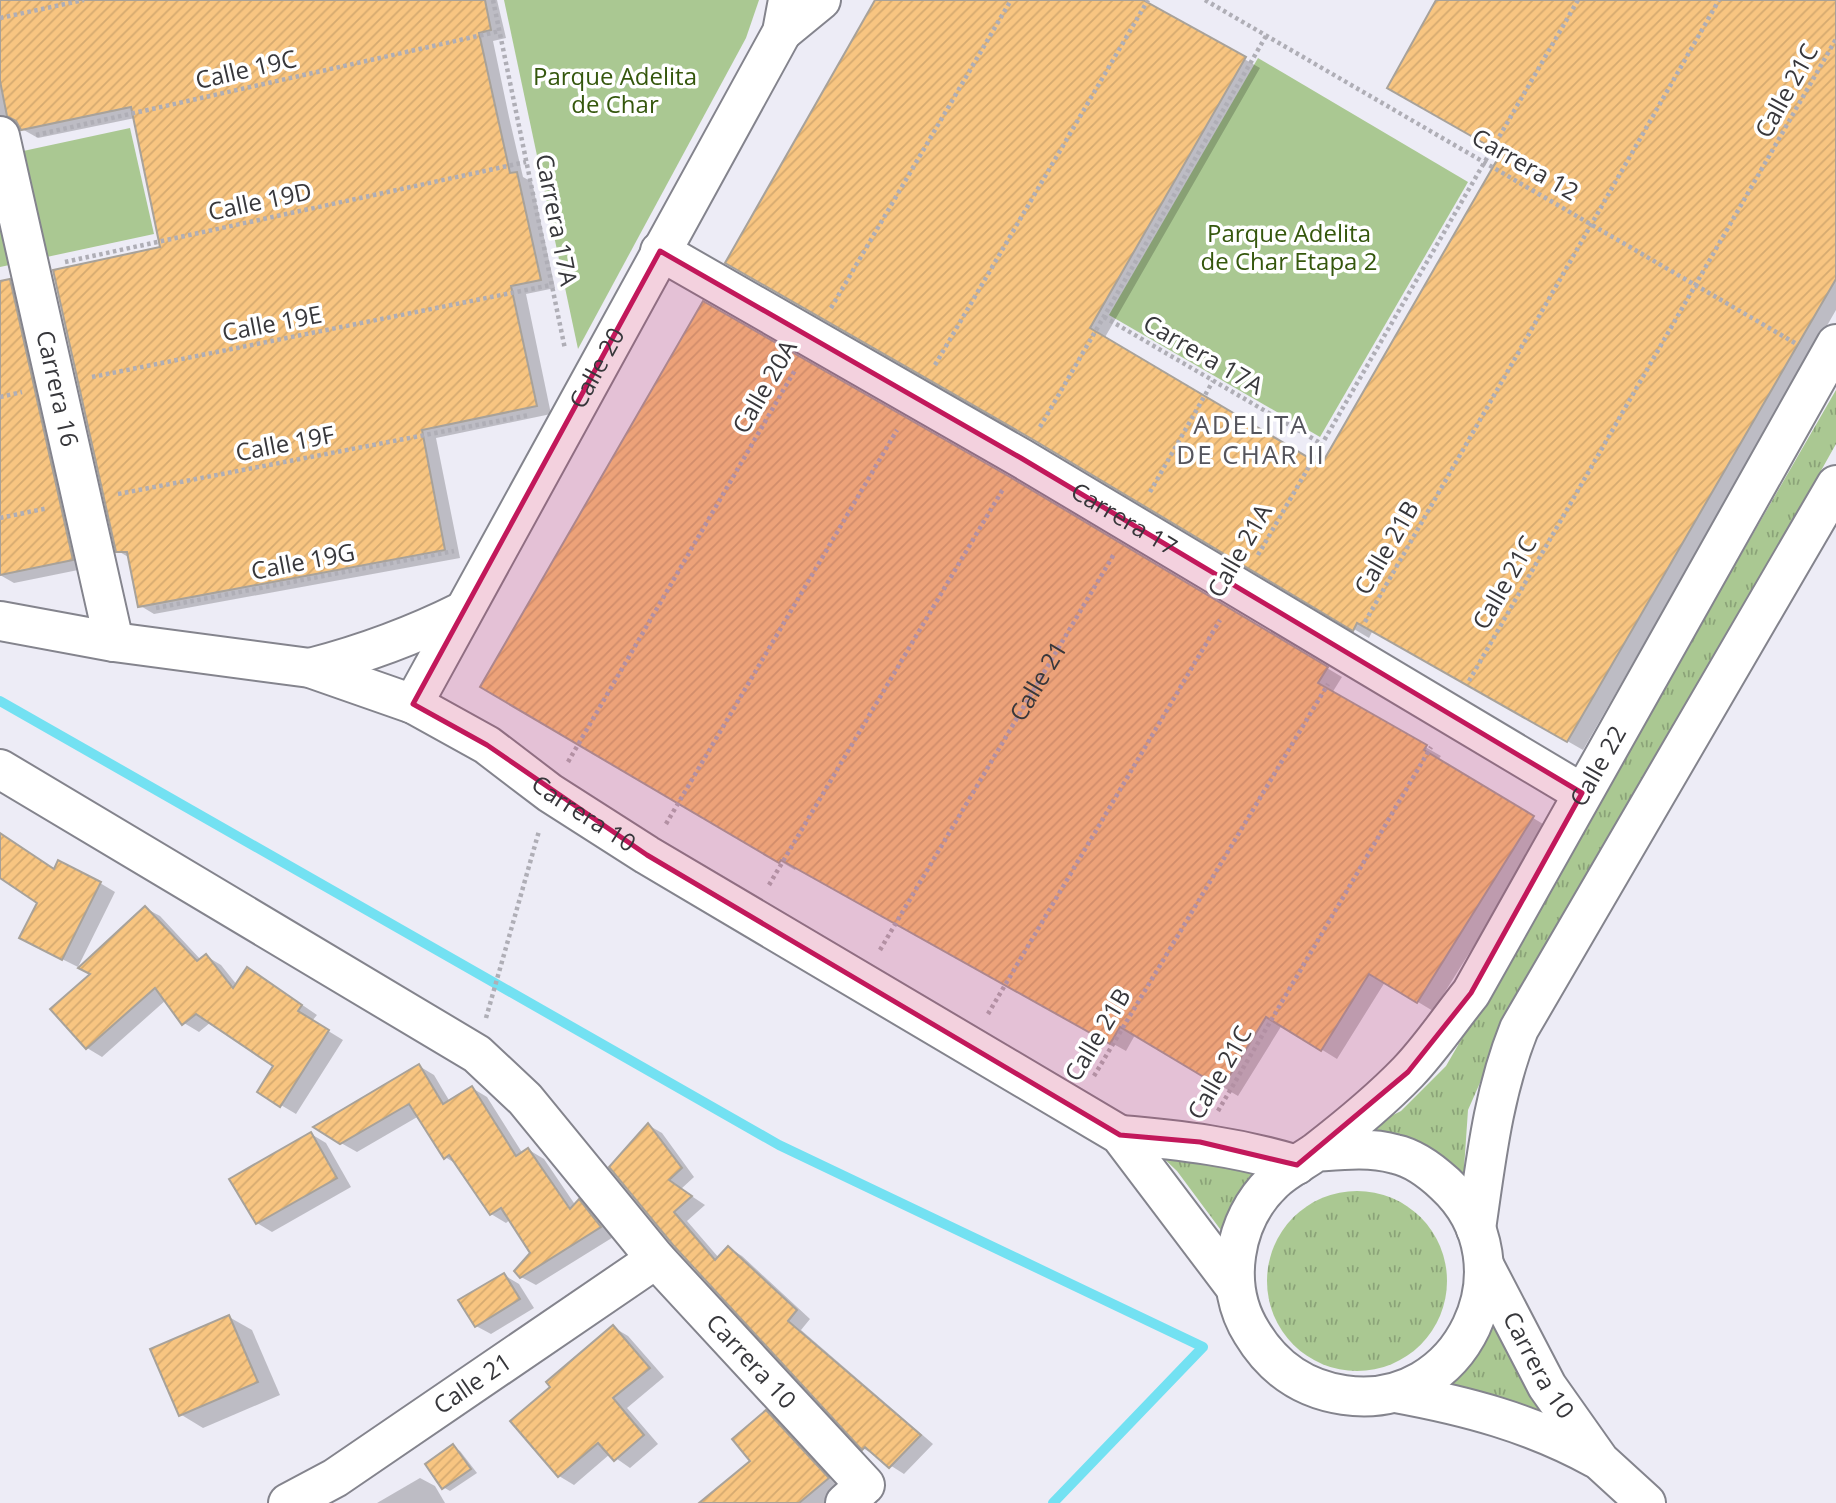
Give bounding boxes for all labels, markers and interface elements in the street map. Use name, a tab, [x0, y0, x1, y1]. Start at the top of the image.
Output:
street label: Calle 21C	[1746, 37, 1825, 143]
street label: Calle 19C	[192, 41, 299, 96]
park label: Parque Adelita de Char	[533, 59, 697, 120]
street label: Carrera 12	[1466, 120, 1585, 208]
street label: Carrera 17A	[529, 151, 587, 289]
street label: Calle 19D	[205, 173, 315, 228]
park label: Parque Adelita de Char Etapa 2	[1201, 216, 1377, 277]
street label: Calle 19E	[219, 297, 324, 348]
street label: Carrera 17A	[1138, 306, 1271, 402]
street label: Calle 20	[560, 321, 632, 414]
street label: Carrera 16	[29, 327, 88, 450]
street label: Calle 20A	[724, 333, 804, 439]
district label: ADELITA DE CHAR II	[1176, 406, 1326, 472]
street label: Calle 19F	[232, 417, 337, 468]
street label: Carrera 17	[1065, 474, 1184, 563]
street label: Calle 21B	[1346, 494, 1426, 600]
street label: Calle 21A	[1199, 497, 1279, 603]
street label: Calle 21C	[1464, 529, 1544, 635]
street label: Calle 19G	[248, 534, 357, 587]
street label: Calle 21	[1001, 634, 1074, 727]
street label: Calle 22	[1561, 719, 1633, 812]
street label: Carrera 10	[525, 767, 643, 859]
street label: Calle 21B	[1056, 981, 1137, 1087]
street label: Calle 21C	[1179, 1019, 1259, 1125]
street label: Carrera 10	[1496, 1305, 1583, 1425]
street label: Carrera 10	[700, 1306, 804, 1415]
street label: Calle 21	[426, 1344, 517, 1421]

